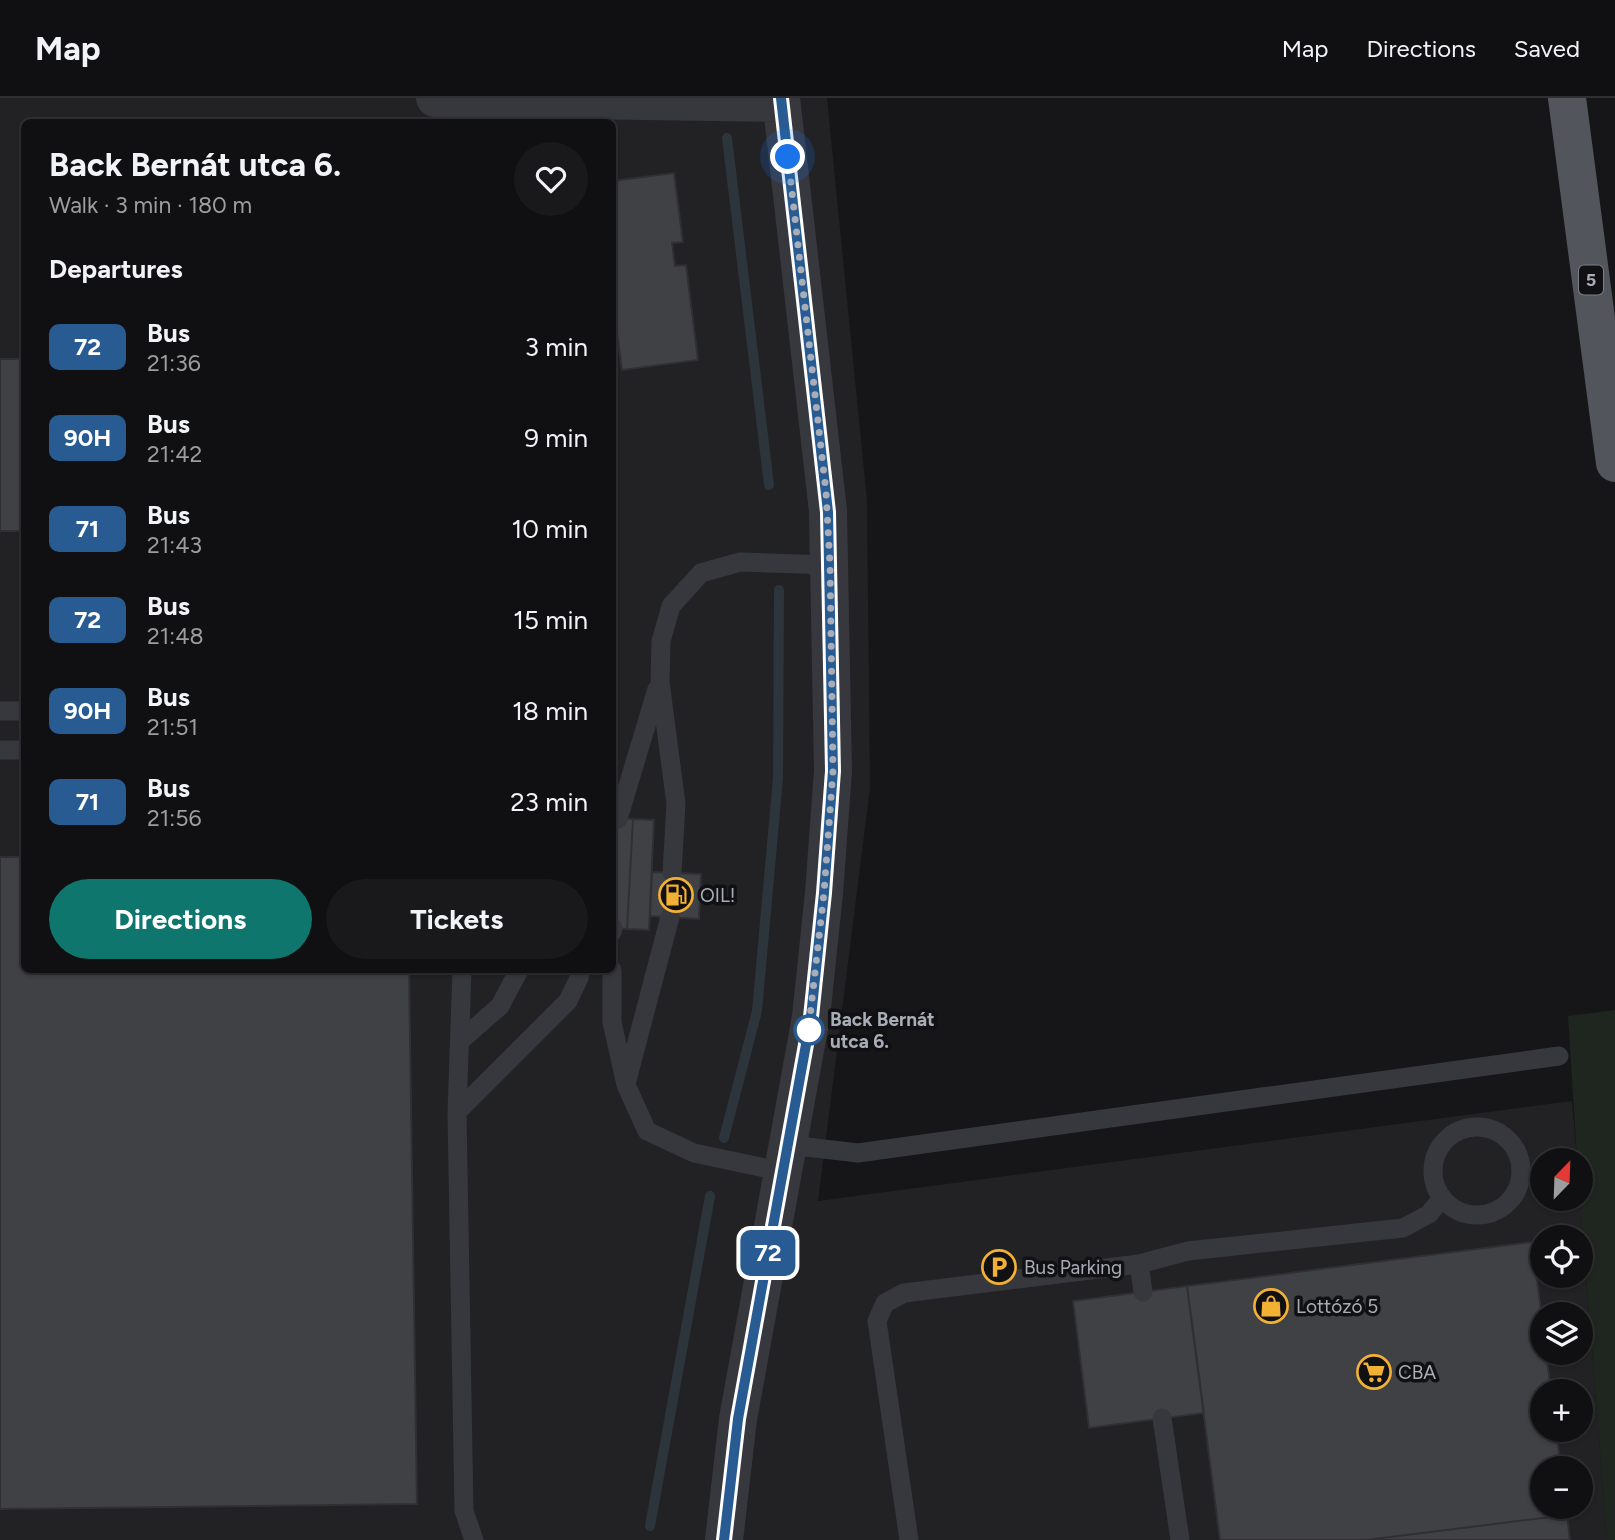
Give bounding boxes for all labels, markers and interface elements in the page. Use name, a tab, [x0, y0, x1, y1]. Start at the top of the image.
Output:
text: Map	[35, 29, 101, 68]
text: Map	[1282, 34, 1328, 63]
text: Directions	[1366, 34, 1476, 63]
text: Saved	[1514, 34, 1580, 63]
your location	[770, 139, 805, 174]
button: heart	[514, 142, 588, 216]
text: Back Bernát utca 6.	[49, 145, 341, 184]
text: Walk · 3 min · 180 m	[49, 191, 252, 219]
text: Departures	[49, 253, 183, 285]
road number: 5	[1579, 266, 1603, 294]
text: Bus	[147, 317, 190, 349]
text: 3 min	[525, 331, 588, 363]
text: 72	[74, 332, 101, 361]
text: 21:36	[147, 349, 201, 377]
text: Bus	[147, 408, 190, 440]
text: 9 min	[524, 422, 588, 454]
text: 90H	[64, 423, 111, 452]
text: 21:42	[147, 440, 202, 468]
text: Bus	[147, 499, 190, 531]
text: 10 min	[512, 513, 588, 545]
text: 71	[76, 514, 99, 543]
text: 21:43	[147, 531, 202, 559]
text: Bus	[147, 590, 190, 622]
text: 15 min	[513, 604, 588, 636]
text: 72	[74, 605, 101, 634]
text: 21:48	[147, 622, 204, 650]
text: Bus	[147, 681, 190, 713]
text: 18 min	[512, 695, 588, 727]
text: 90H	[64, 696, 111, 725]
text: 21:51	[147, 713, 198, 741]
text: Bus	[147, 772, 190, 804]
text: 23 min	[510, 786, 588, 818]
text: 71	[76, 787, 99, 816]
text: 21:56	[147, 804, 201, 832]
fuel station icon: OIL!	[657, 876, 695, 914]
button: Directions	[49, 879, 312, 959]
button: Tickets	[326, 879, 588, 959]
place label: OIL!	[700, 884, 735, 907]
place label: Back Bernát utca 6.	[830, 1008, 935, 1053]
marker: Back Bernát utca 6.	[794, 1015, 824, 1045]
north arrow	[1530, 1148, 1592, 1211]
map controls	[1530, 1148, 1593, 1519]
button: locate	[1530, 1225, 1593, 1288]
line badge: 72	[736, 1230, 800, 1276]
text: 72	[754, 1238, 782, 1267]
parking icon: Bus Parking	[980, 1248, 1018, 1286]
place label: Bus Parking	[1024, 1256, 1122, 1279]
shop icon: Lottózó 5	[1252, 1287, 1290, 1325]
place label: Lottózó 5	[1296, 1295, 1378, 1318]
button: layers	[1530, 1302, 1593, 1365]
supermarket icon: CBA	[1355, 1353, 1393, 1391]
place label: CBA	[1398, 1361, 1436, 1384]
button: +	[1530, 1379, 1593, 1442]
button: −	[1530, 1456, 1593, 1519]

